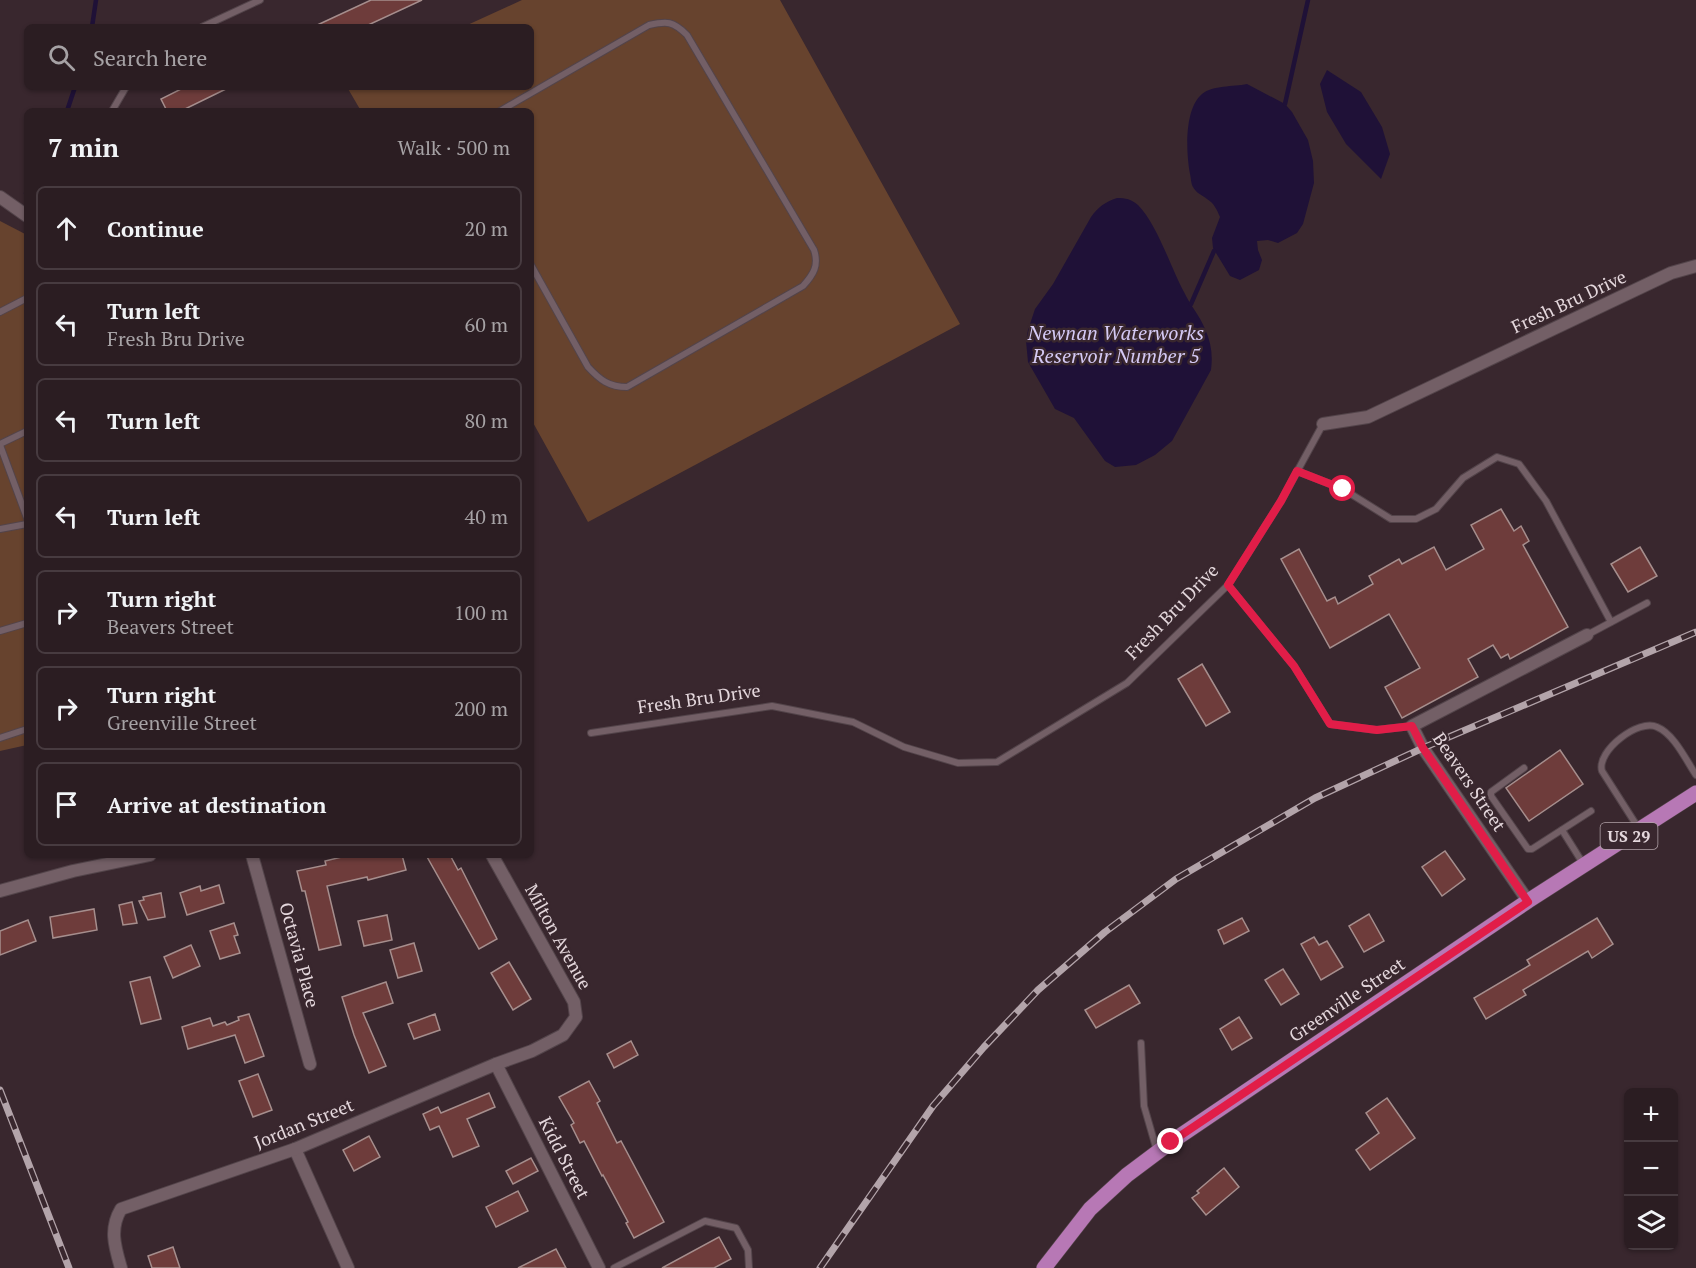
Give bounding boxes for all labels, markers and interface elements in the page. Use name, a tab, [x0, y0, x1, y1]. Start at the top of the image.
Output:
search box	[24, 24, 534, 90]
icon: search	[45, 41, 78, 74]
text: Search here	[93, 43, 207, 72]
text: 7 min	[48, 130, 119, 164]
text: Walk · 500 m	[398, 134, 510, 161]
icon: ahead	[50, 212, 83, 245]
text: Continue	[107, 214, 204, 243]
text: 20 m	[465, 215, 508, 242]
street label: Fresh Bru Drive	[1507, 264, 1630, 338]
text: Turn left	[107, 296, 200, 325]
icon: left	[50, 308, 83, 341]
text: 60 m	[465, 311, 508, 338]
water label: Newnan Waterworks Reservoir Number 5	[1027, 319, 1204, 369]
text: Fresh Bru Drive	[107, 325, 245, 352]
icon: left	[50, 404, 83, 437]
text: Turn left	[107, 406, 200, 435]
text: 80 m	[465, 407, 508, 434]
route start	[1329, 475, 1355, 501]
icon: left	[50, 500, 83, 533]
text: Turn left	[107, 502, 200, 531]
text: 40 m	[465, 503, 508, 530]
street label: Fresh Bru Drive	[1120, 558, 1223, 664]
text: Turn right	[107, 584, 216, 613]
icon: right	[50, 596, 83, 629]
text: 100 m	[454, 599, 508, 626]
text: Beavers Street	[107, 613, 234, 640]
street label: Fresh Bru Drive	[636, 677, 762, 719]
text: Turn right	[107, 680, 216, 709]
icon: right	[50, 692, 83, 725]
text: 200 m	[454, 695, 508, 722]
text: Greenville Street	[107, 709, 257, 736]
street label: Beavers Street	[1428, 727, 1512, 836]
icon: arrive	[50, 788, 83, 821]
text: Arrive at destination	[107, 790, 326, 819]
road number: US 29	[1600, 823, 1658, 849]
street label: Milton Avenue	[520, 880, 598, 993]
street label: Octavia Place	[274, 900, 326, 1010]
street label: Greenville Street	[1284, 951, 1409, 1047]
map controls	[1624, 1088, 1678, 1250]
button: +	[1624, 1088, 1678, 1142]
street label: Jordan Street	[250, 1092, 357, 1154]
street label: Kidd Street	[534, 1112, 596, 1203]
route end	[1157, 1128, 1183, 1154]
button: −	[1624, 1142, 1678, 1196]
button: layers	[1624, 1196, 1678, 1250]

